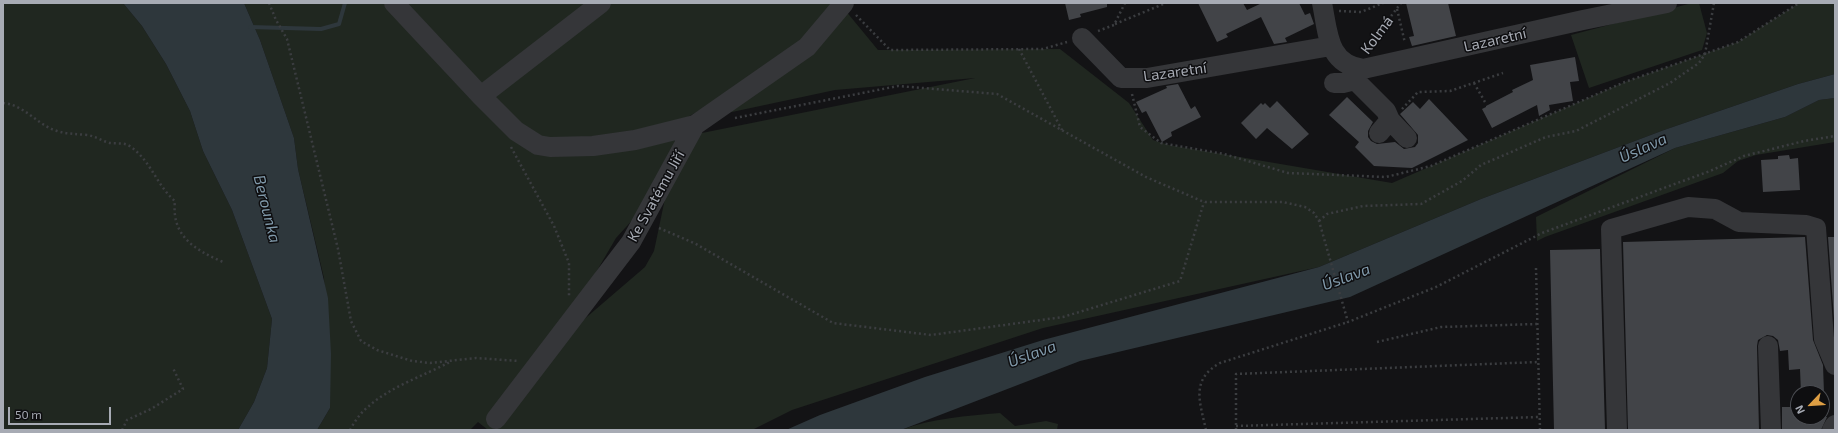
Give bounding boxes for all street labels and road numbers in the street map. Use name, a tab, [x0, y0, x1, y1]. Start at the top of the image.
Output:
street label: Kolmá	[1357, 12, 1397, 58]
street label: Lazaretní	[1462, 24, 1528, 56]
street label: Lazaretní	[1142, 59, 1208, 85]
street label: Ke Svatému Jiří	[623, 147, 689, 245]

